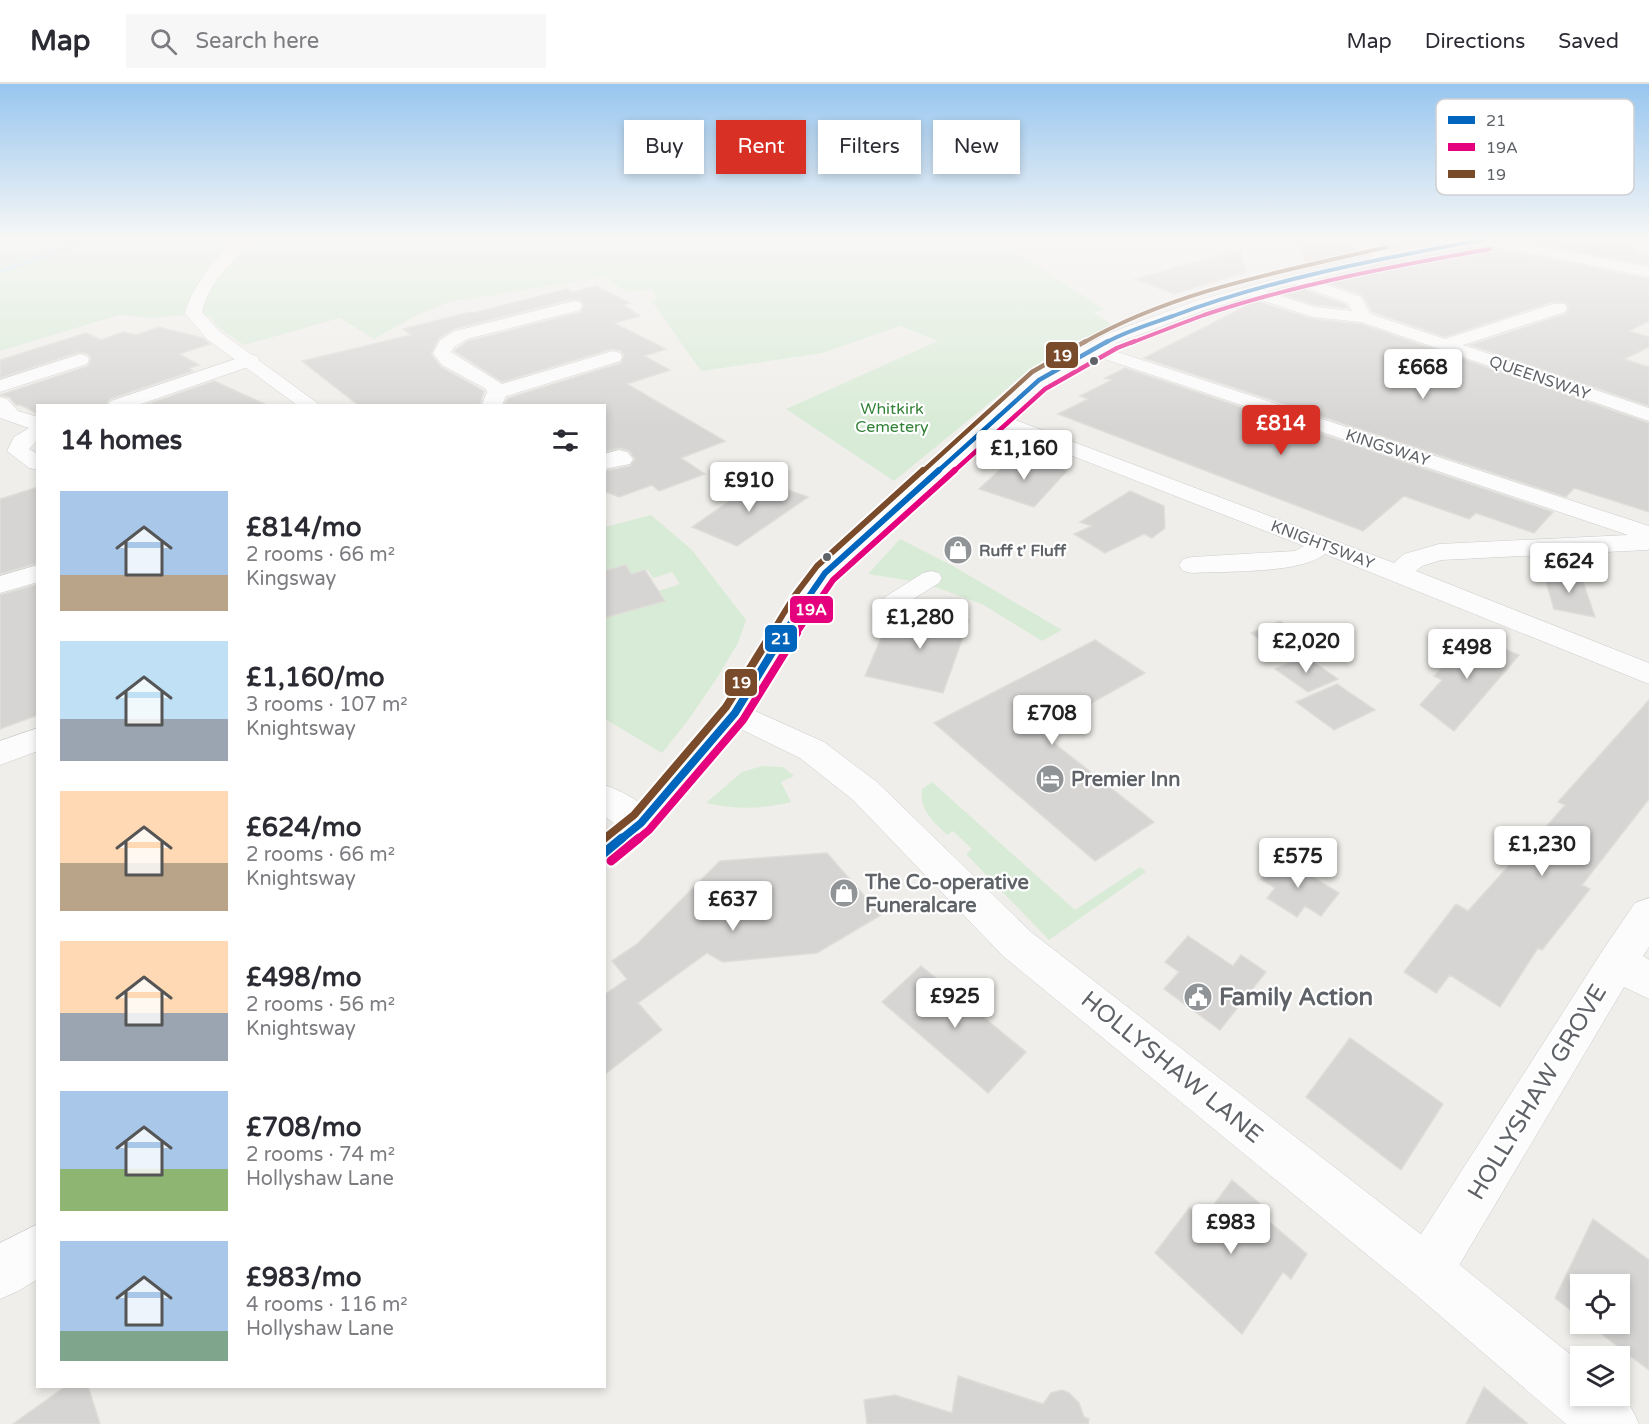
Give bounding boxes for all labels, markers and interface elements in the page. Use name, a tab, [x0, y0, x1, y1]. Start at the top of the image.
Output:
search box	[126, 14, 546, 68]
text: Map	[30, 24, 90, 58]
icon: search	[147, 25, 180, 58]
text: Search here	[195, 28, 319, 54]
text: Map	[1346, 29, 1392, 54]
text: Directions	[1425, 29, 1525, 54]
text: Saved	[1558, 29, 1619, 54]
legend	[1436, 99, 1634, 195]
text: 21	[1486, 111, 1506, 131]
chip: Buy	[624, 120, 704, 174]
chip: Rent	[716, 120, 806, 174]
chip: Filters	[818, 120, 921, 174]
chip: New	[933, 120, 1020, 174]
text: 19A	[1486, 138, 1518, 158]
text: 19	[1486, 165, 1506, 185]
line badge: 19	[1045, 341, 1079, 369]
text: 19	[1052, 346, 1072, 366]
pin: £668	[1387, 349, 1459, 400]
street label: QUEENSWAY	[1486, 351, 1593, 405]
unlabelled marker	[1088, 355, 1100, 367]
text: £668	[1398, 356, 1448, 380]
park label: Whitkirk Cemetery	[855, 399, 929, 437]
pin: £814	[1245, 405, 1317, 456]
text: £814	[1256, 412, 1306, 436]
icon: filters	[549, 424, 582, 457]
text: 14 homes	[60, 425, 182, 456]
street label: KINGSWAY	[1343, 425, 1432, 471]
pin: £1,160	[975, 430, 1073, 481]
text: £1,160	[990, 437, 1058, 461]
pin: £910	[713, 462, 785, 513]
text: £910	[724, 469, 774, 493]
text: £814/mo	[246, 512, 362, 543]
icon: home	[108, 515, 180, 587]
street label: KNIGHTSWAY	[1268, 516, 1377, 574]
shop icon: Ruff t' Fluff	[942, 534, 974, 566]
place label: Ruff t' Fluff	[979, 541, 1067, 561]
text: 2 rooms · 66 m²	[246, 543, 395, 567]
pin: £624	[1533, 543, 1605, 594]
text: £624	[1544, 550, 1594, 574]
unlabelled marker	[821, 551, 833, 563]
text: Kingsway	[246, 567, 336, 591]
line badge: 19A	[789, 595, 834, 624]
pin: £1,280	[871, 599, 969, 650]
text: 19A	[795, 600, 827, 620]
text: £1,280	[886, 606, 954, 630]
pin: £2,020	[1257, 623, 1355, 674]
line badge: 21	[764, 624, 798, 653]
text: 21	[771, 629, 791, 649]
pin: £498	[1431, 629, 1503, 680]
text: £2,020	[1272, 630, 1340, 654]
text: £498	[1442, 636, 1492, 660]
text: £1,160/mo	[246, 662, 385, 693]
icon: home	[108, 665, 180, 737]
line badge: 19	[724, 668, 758, 697]
text: 19	[731, 673, 751, 693]
text: 3 rooms · 107 m²	[246, 693, 408, 717]
pin: £708	[1016, 695, 1088, 746]
text: £708	[1027, 702, 1077, 726]
text: Knightsway	[246, 717, 356, 741]
hotel icon: Premier Inn	[1034, 763, 1066, 795]
place label: Premier Inn	[1071, 768, 1180, 792]
text: £624/mo	[246, 812, 362, 843]
icon: home	[108, 815, 180, 887]
pin: £1,230	[1493, 826, 1591, 877]
text: £1,230	[1508, 833, 1576, 857]
pin: £575	[1262, 838, 1334, 889]
text: 2 rooms · 66 m²	[246, 843, 395, 867]
text: £575	[1273, 845, 1323, 869]
text: Knightsway	[246, 867, 356, 891]
place label: The Co-operative Funeralcare	[864, 871, 1029, 918]
shop icon: The Co-operative Funeralcare	[828, 877, 860, 909]
pin: £637	[697, 881, 769, 932]
text: £637	[708, 888, 758, 912]
text: £498/mo	[246, 962, 362, 993]
icon: home	[108, 965, 180, 1037]
pin: £925	[919, 978, 991, 1029]
street label: HOLLYSHAW GROVE	[1462, 979, 1613, 1205]
public building icon: Family Action	[1182, 981, 1214, 1013]
place label: Family Action	[1219, 983, 1373, 1012]
text: £925	[930, 985, 980, 1009]
street label: HOLLYSHAW LANE	[1075, 985, 1268, 1150]
text: 2 rooms · 56 m²	[246, 993, 395, 1017]
text: Knightsway	[246, 1017, 356, 1041]
text: £708/mo	[246, 1112, 362, 1143]
icon: home	[108, 1115, 180, 1187]
text: 2 rooms · 74 m²	[246, 1143, 395, 1167]
text: Hollyshaw Lane	[246, 1167, 394, 1191]
pin: £983	[1195, 1204, 1267, 1255]
text: £983	[1206, 1211, 1256, 1235]
text: £983/mo	[246, 1262, 362, 1293]
icon: home	[108, 1265, 180, 1337]
map controls	[1570, 1274, 1630, 1406]
button: locate	[1570, 1274, 1630, 1334]
text: 4 rooms · 116 m²	[246, 1293, 408, 1317]
text: Hollyshaw Lane	[246, 1317, 394, 1341]
button: layers	[1570, 1346, 1630, 1406]

